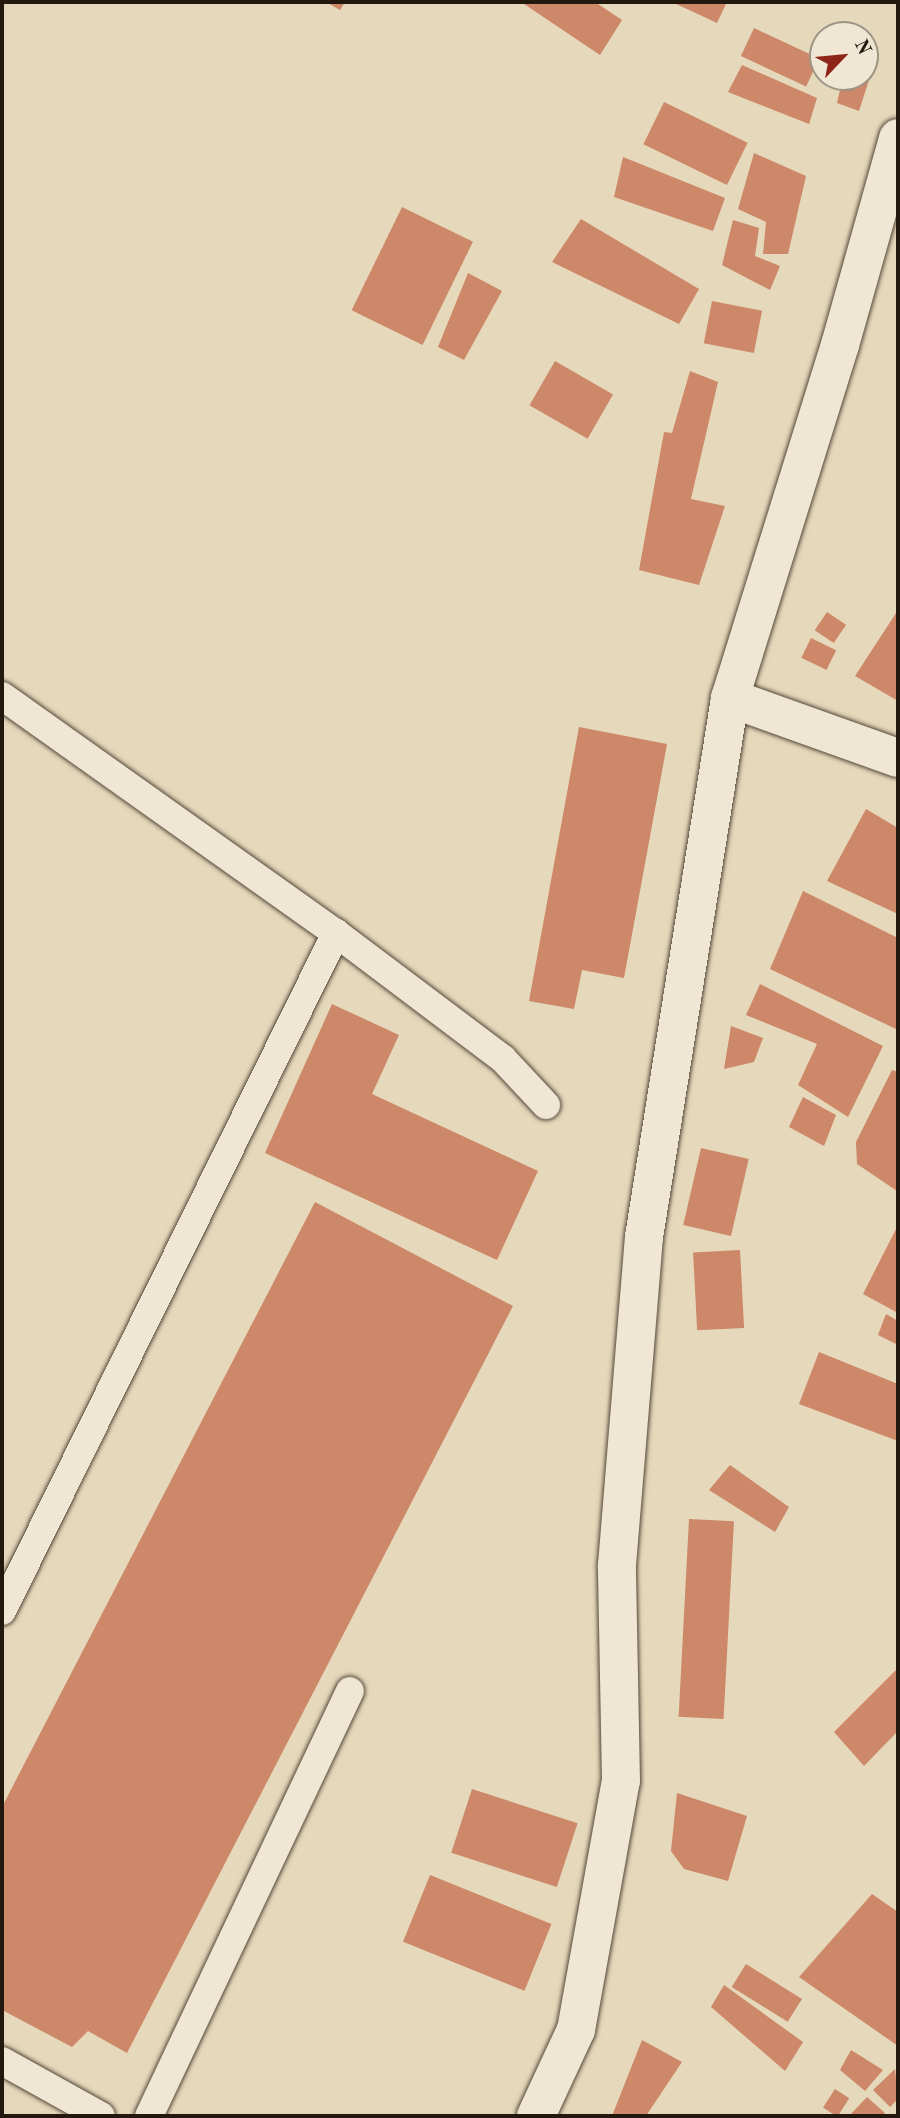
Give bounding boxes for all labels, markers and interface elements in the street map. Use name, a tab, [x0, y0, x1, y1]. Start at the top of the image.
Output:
north arrow	[809, 21, 879, 91]
text: N	[850, 37, 873, 58]

